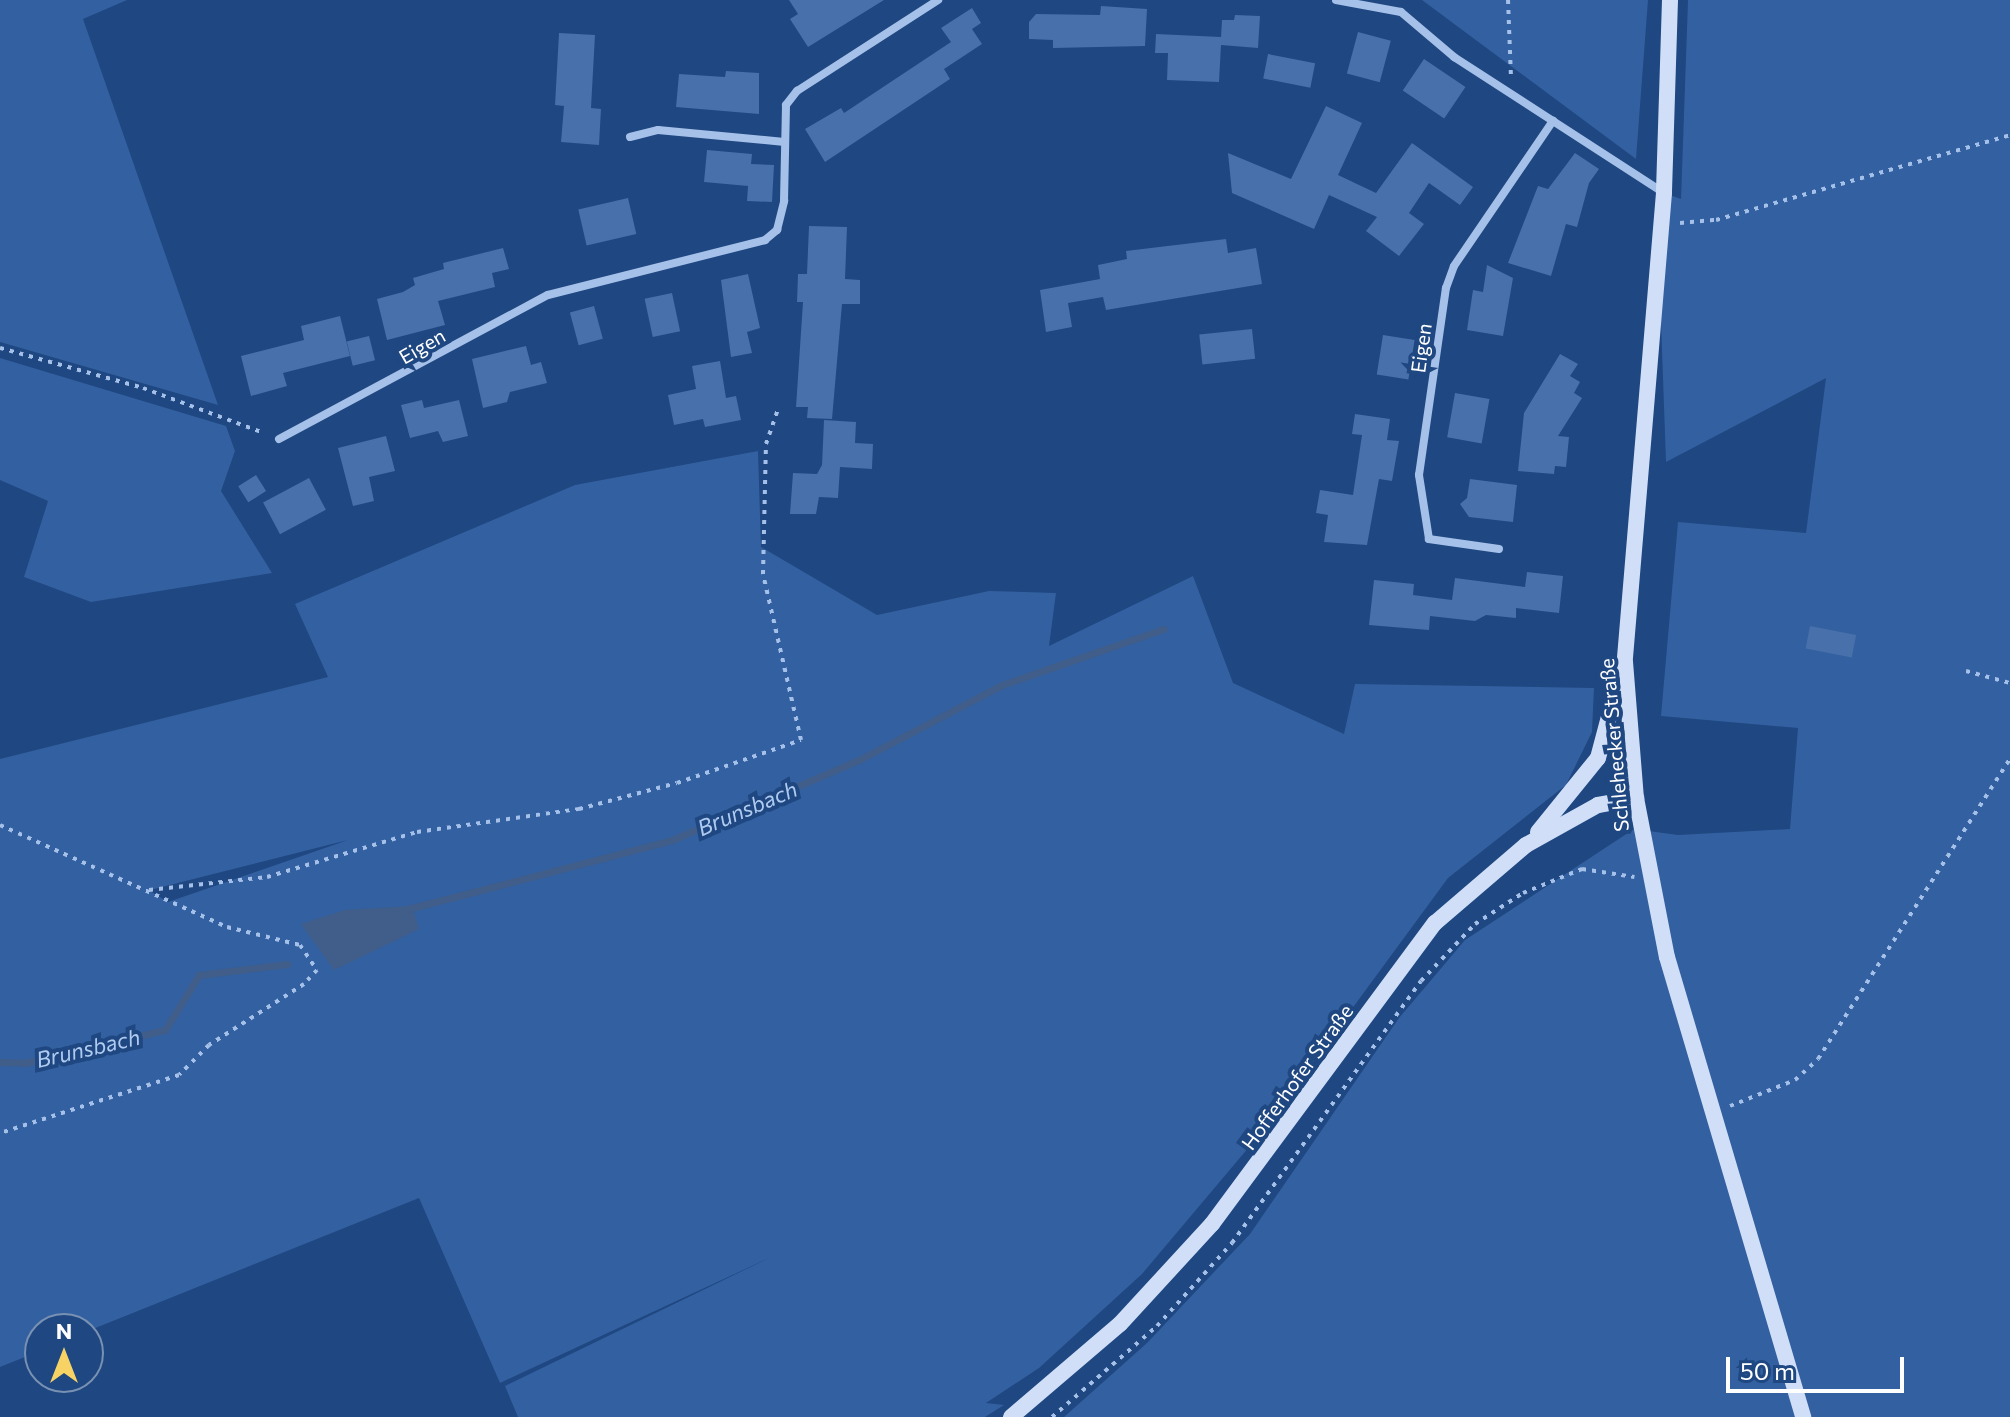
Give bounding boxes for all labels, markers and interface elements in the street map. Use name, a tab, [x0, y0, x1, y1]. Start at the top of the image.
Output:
street label: Eigen	[1406, 322, 1436, 374]
street label: Eigen	[394, 323, 450, 369]
street label: Schlehecker Straße	[1594, 657, 1634, 833]
water label: Brunsbach	[693, 775, 801, 841]
street label: Hofferhofer Straße	[1236, 1000, 1358, 1154]
water label: Brunsbach	[33, 1023, 143, 1073]
north arrow	[24, 1313, 104, 1393]
text: N	[56, 1317, 72, 1344]
scale bar	[1730, 1341, 1908, 1391]
text: 50 m	[1740, 1356, 1795, 1385]

